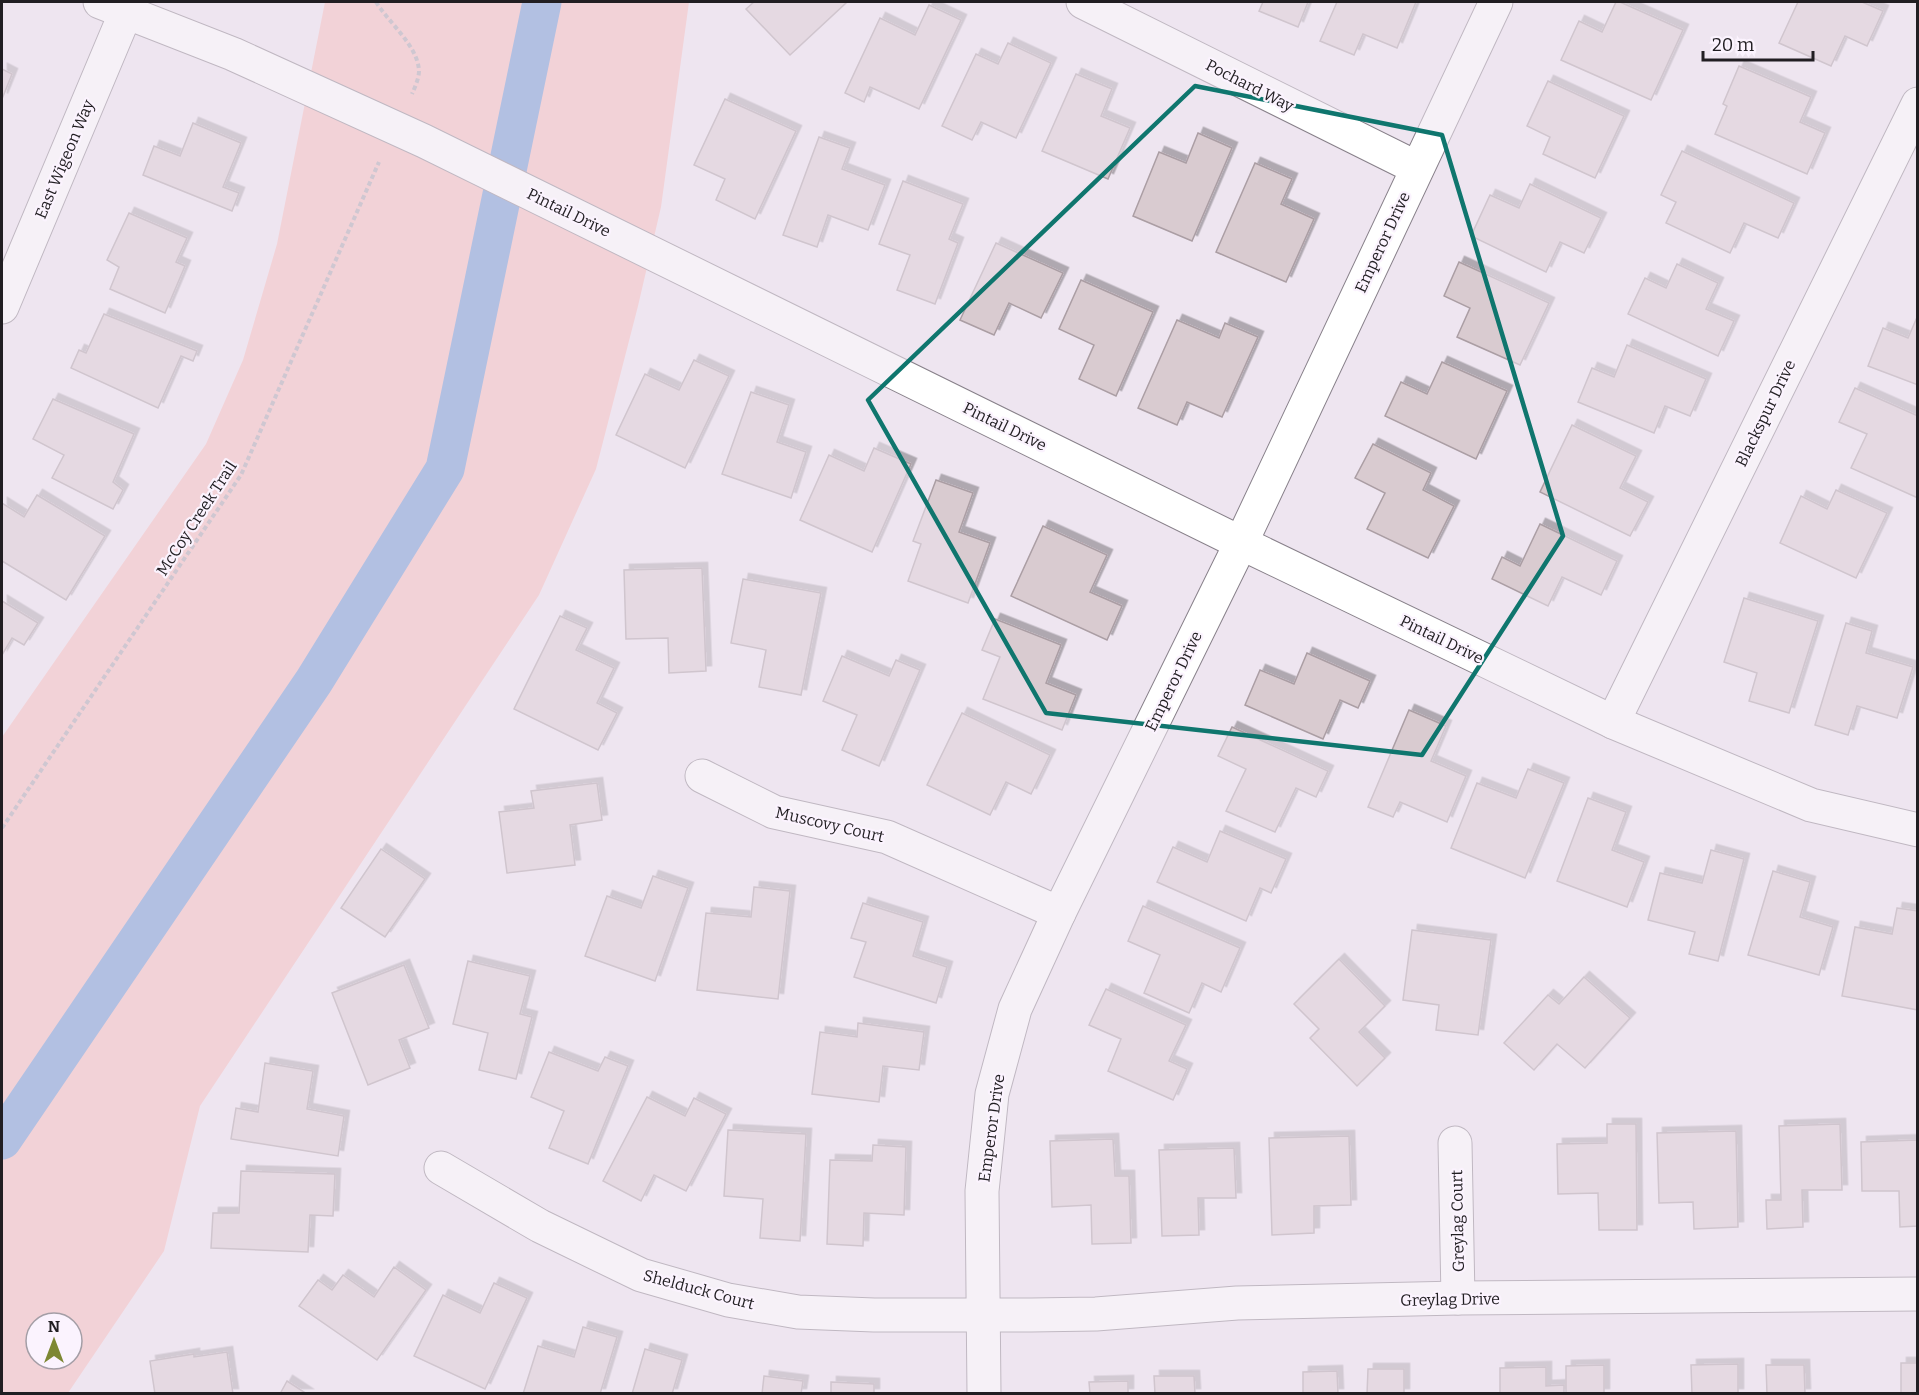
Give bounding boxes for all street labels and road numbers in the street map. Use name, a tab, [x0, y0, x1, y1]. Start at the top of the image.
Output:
street label: Pochard Way	[1203, 55, 1297, 116]
street label: East Wigeon Way	[31, 96, 98, 221]
street label: Pintail Drive	[524, 184, 614, 241]
street label: Emperor Drive	[1351, 189, 1414, 296]
street label: Blackspur Drive	[1731, 357, 1800, 470]
street label: Pintail Drive	[960, 398, 1050, 455]
street label: McCoy Creek Trail	[152, 457, 241, 579]
street label: Pintail Drive	[1397, 611, 1487, 668]
street label: Emperor Drive	[1141, 628, 1206, 734]
street label: Muscovy Court	[774, 803, 886, 846]
street label: Emperor Drive	[975, 1073, 1008, 1183]
street label: Greylag Court	[1447, 1169, 1468, 1272]
street label: Shelduck Court	[641, 1266, 757, 1314]
street label: Greylag Drive	[1400, 1289, 1500, 1310]

